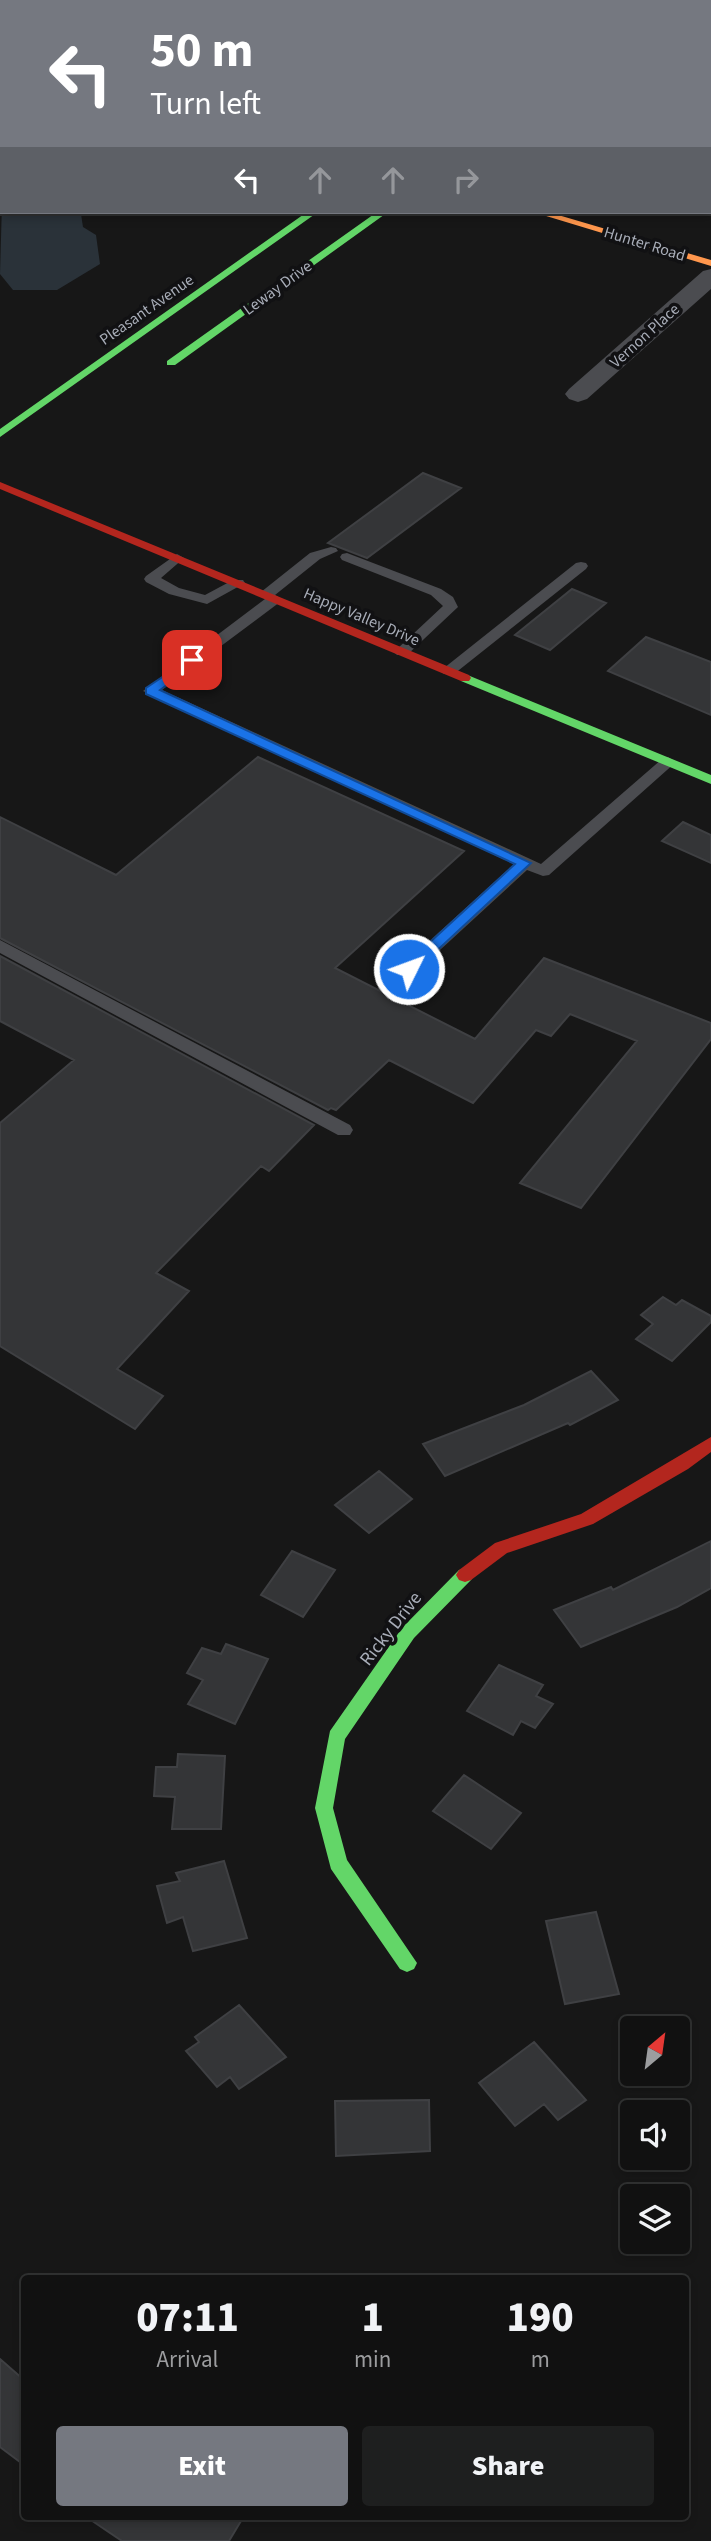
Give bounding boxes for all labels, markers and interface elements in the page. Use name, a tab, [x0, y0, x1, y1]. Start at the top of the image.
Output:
text: 50 m	[150, 16, 254, 86]
icon: left	[35, 28, 126, 119]
text: Turn left	[150, 81, 261, 127]
icon: left	[228, 161, 266, 199]
icon: ahead	[301, 161, 339, 199]
icon: ahead	[374, 161, 412, 199]
icon: right	[447, 161, 485, 199]
street label: Hunter Road	[601, 221, 688, 267]
street label: Leway Drive	[239, 255, 317, 320]
street label: Pleasant Avenue	[95, 269, 198, 350]
street label: Vernon Place	[605, 298, 684, 373]
street label: Happy Valley Drive	[300, 582, 423, 651]
pin	[162, 630, 222, 690]
icon: arrive	[173, 641, 211, 679]
position arrow	[372, 932, 446, 1006]
street label: Ricky Drive	[354, 1586, 429, 1672]
north arrow	[620, 2016, 690, 2086]
map controls	[620, 2016, 690, 2254]
button: sound	[620, 2100, 690, 2170]
button: layers	[620, 2184, 690, 2254]
text: 07:11	[136, 2288, 239, 2348]
text: 1	[361, 2288, 384, 2348]
text: 190	[507, 2288, 574, 2348]
text: Arrival	[157, 2343, 218, 2376]
text: min	[354, 2343, 391, 2376]
text: m	[531, 2343, 550, 2376]
button: Exit	[56, 2426, 348, 2506]
button: Share	[362, 2426, 654, 2506]

